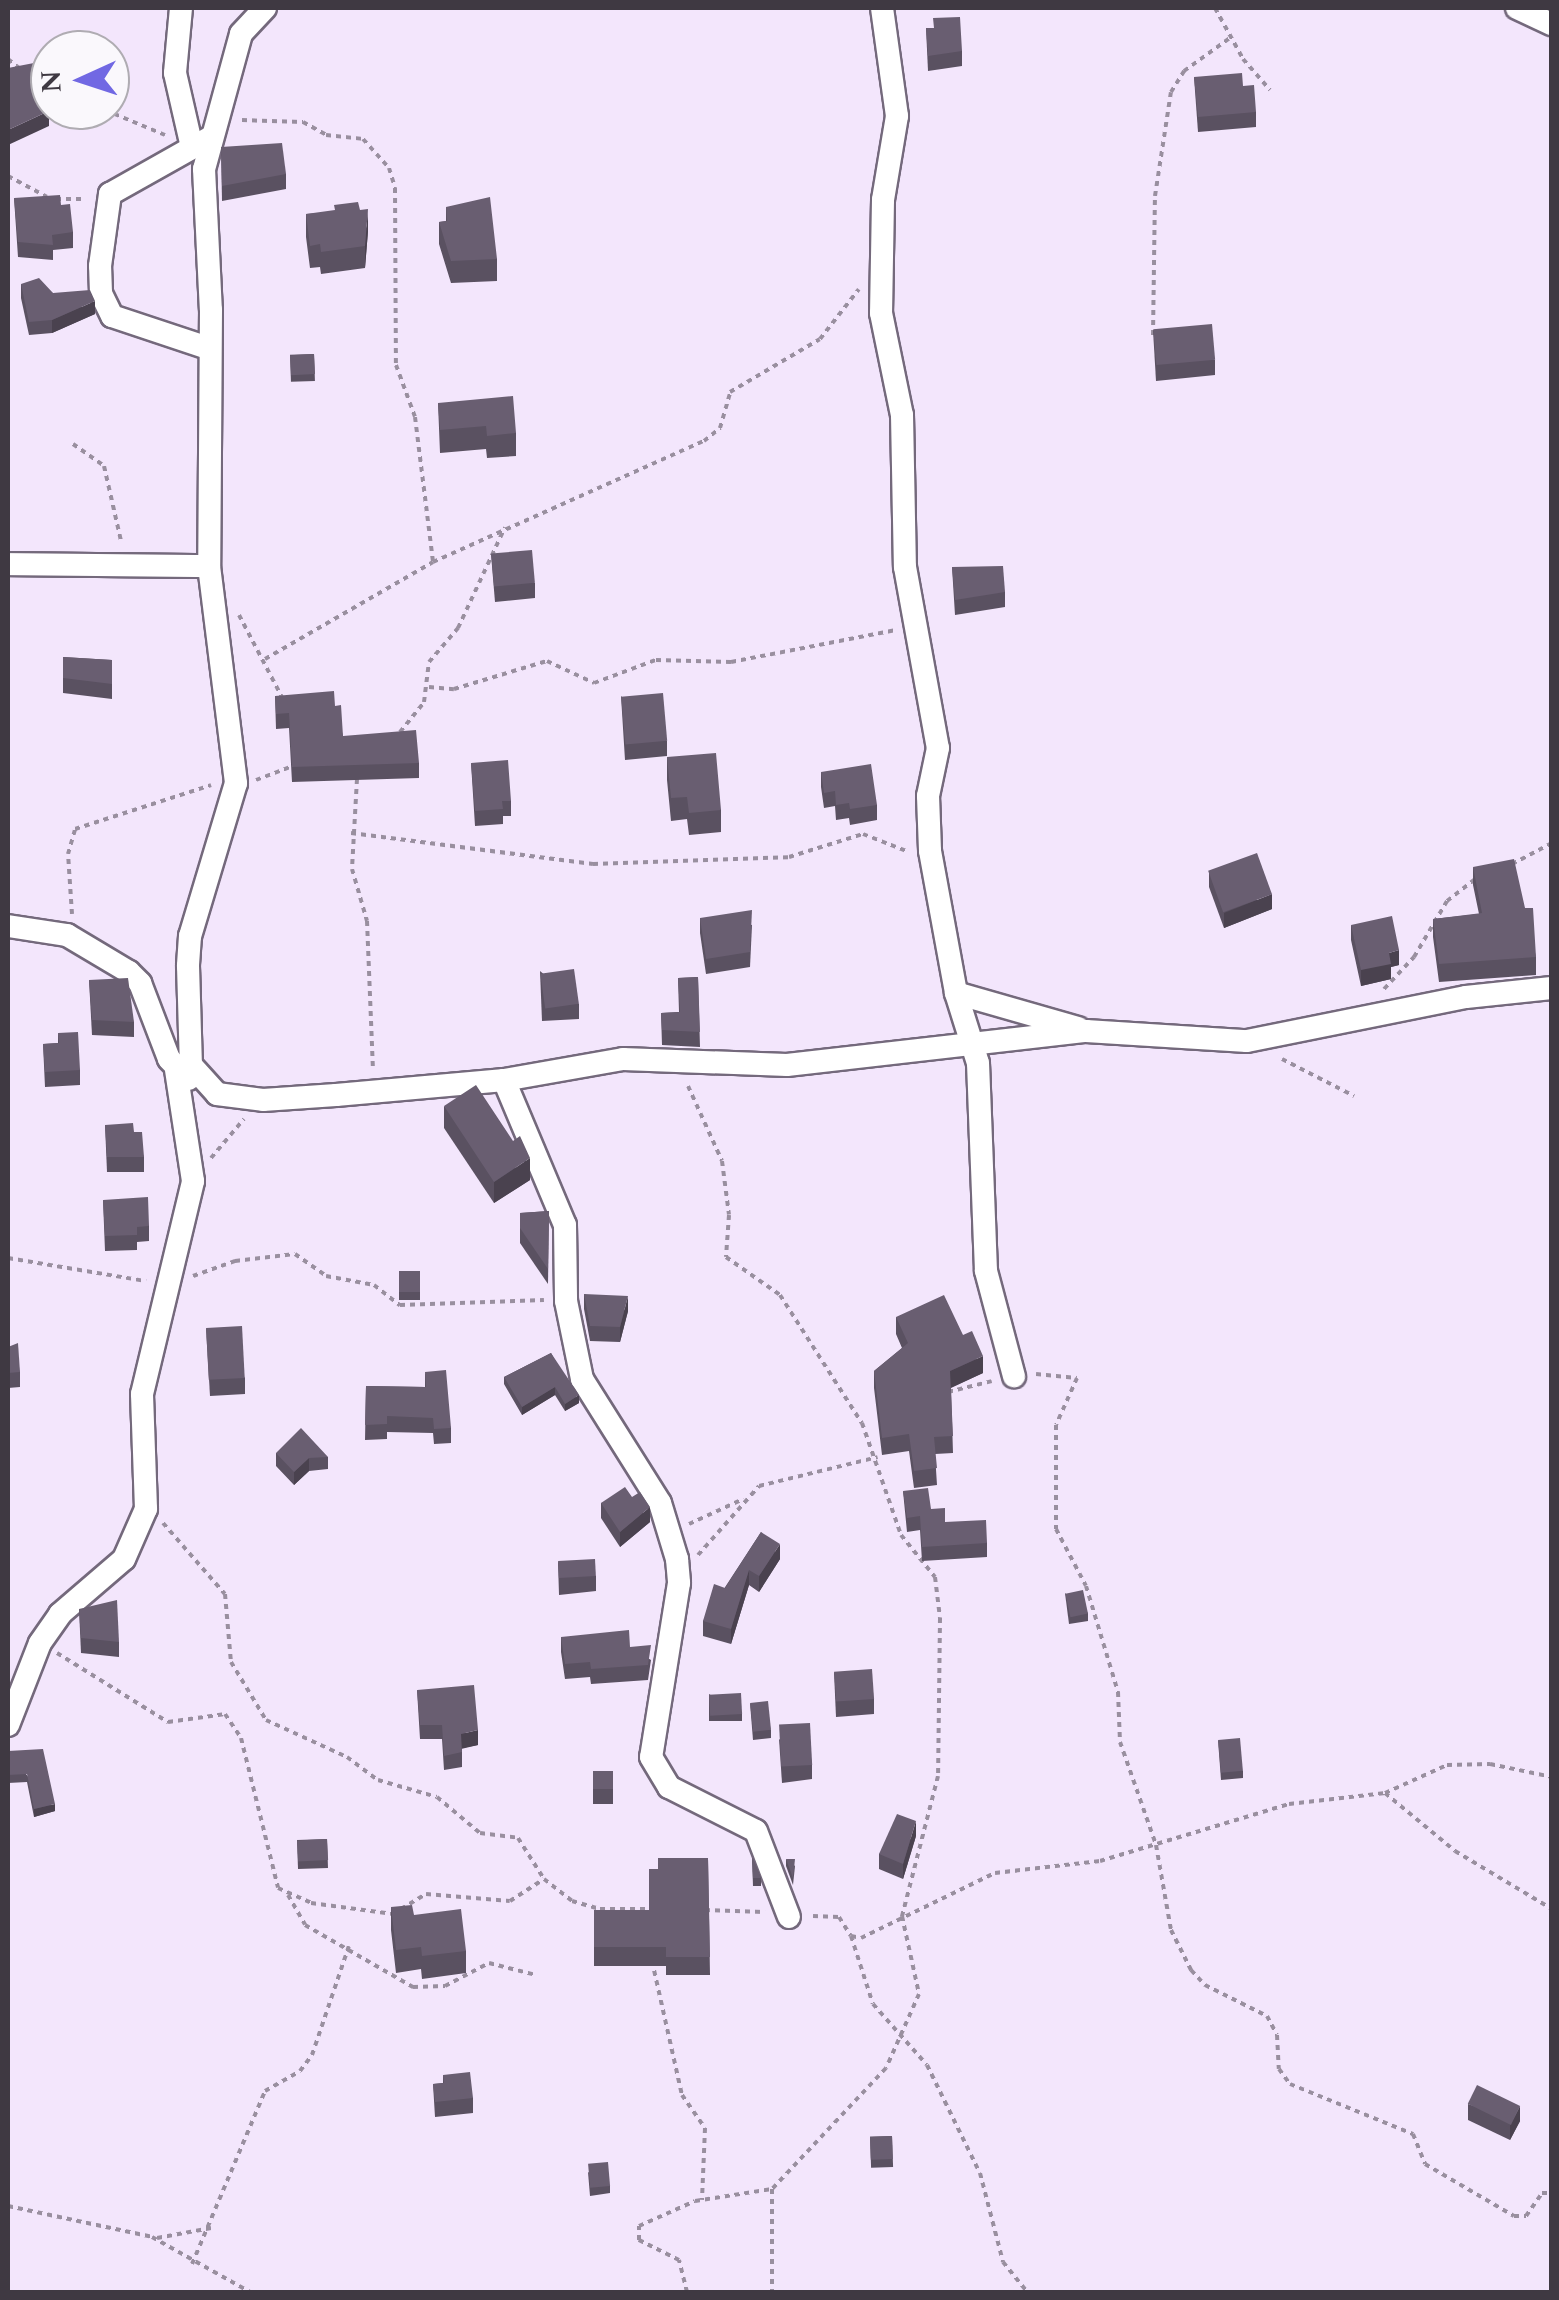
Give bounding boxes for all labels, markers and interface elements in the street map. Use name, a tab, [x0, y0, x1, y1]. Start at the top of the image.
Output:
north arrow	[30, 30, 130, 130]
text: N	[29, 69, 74, 94]

